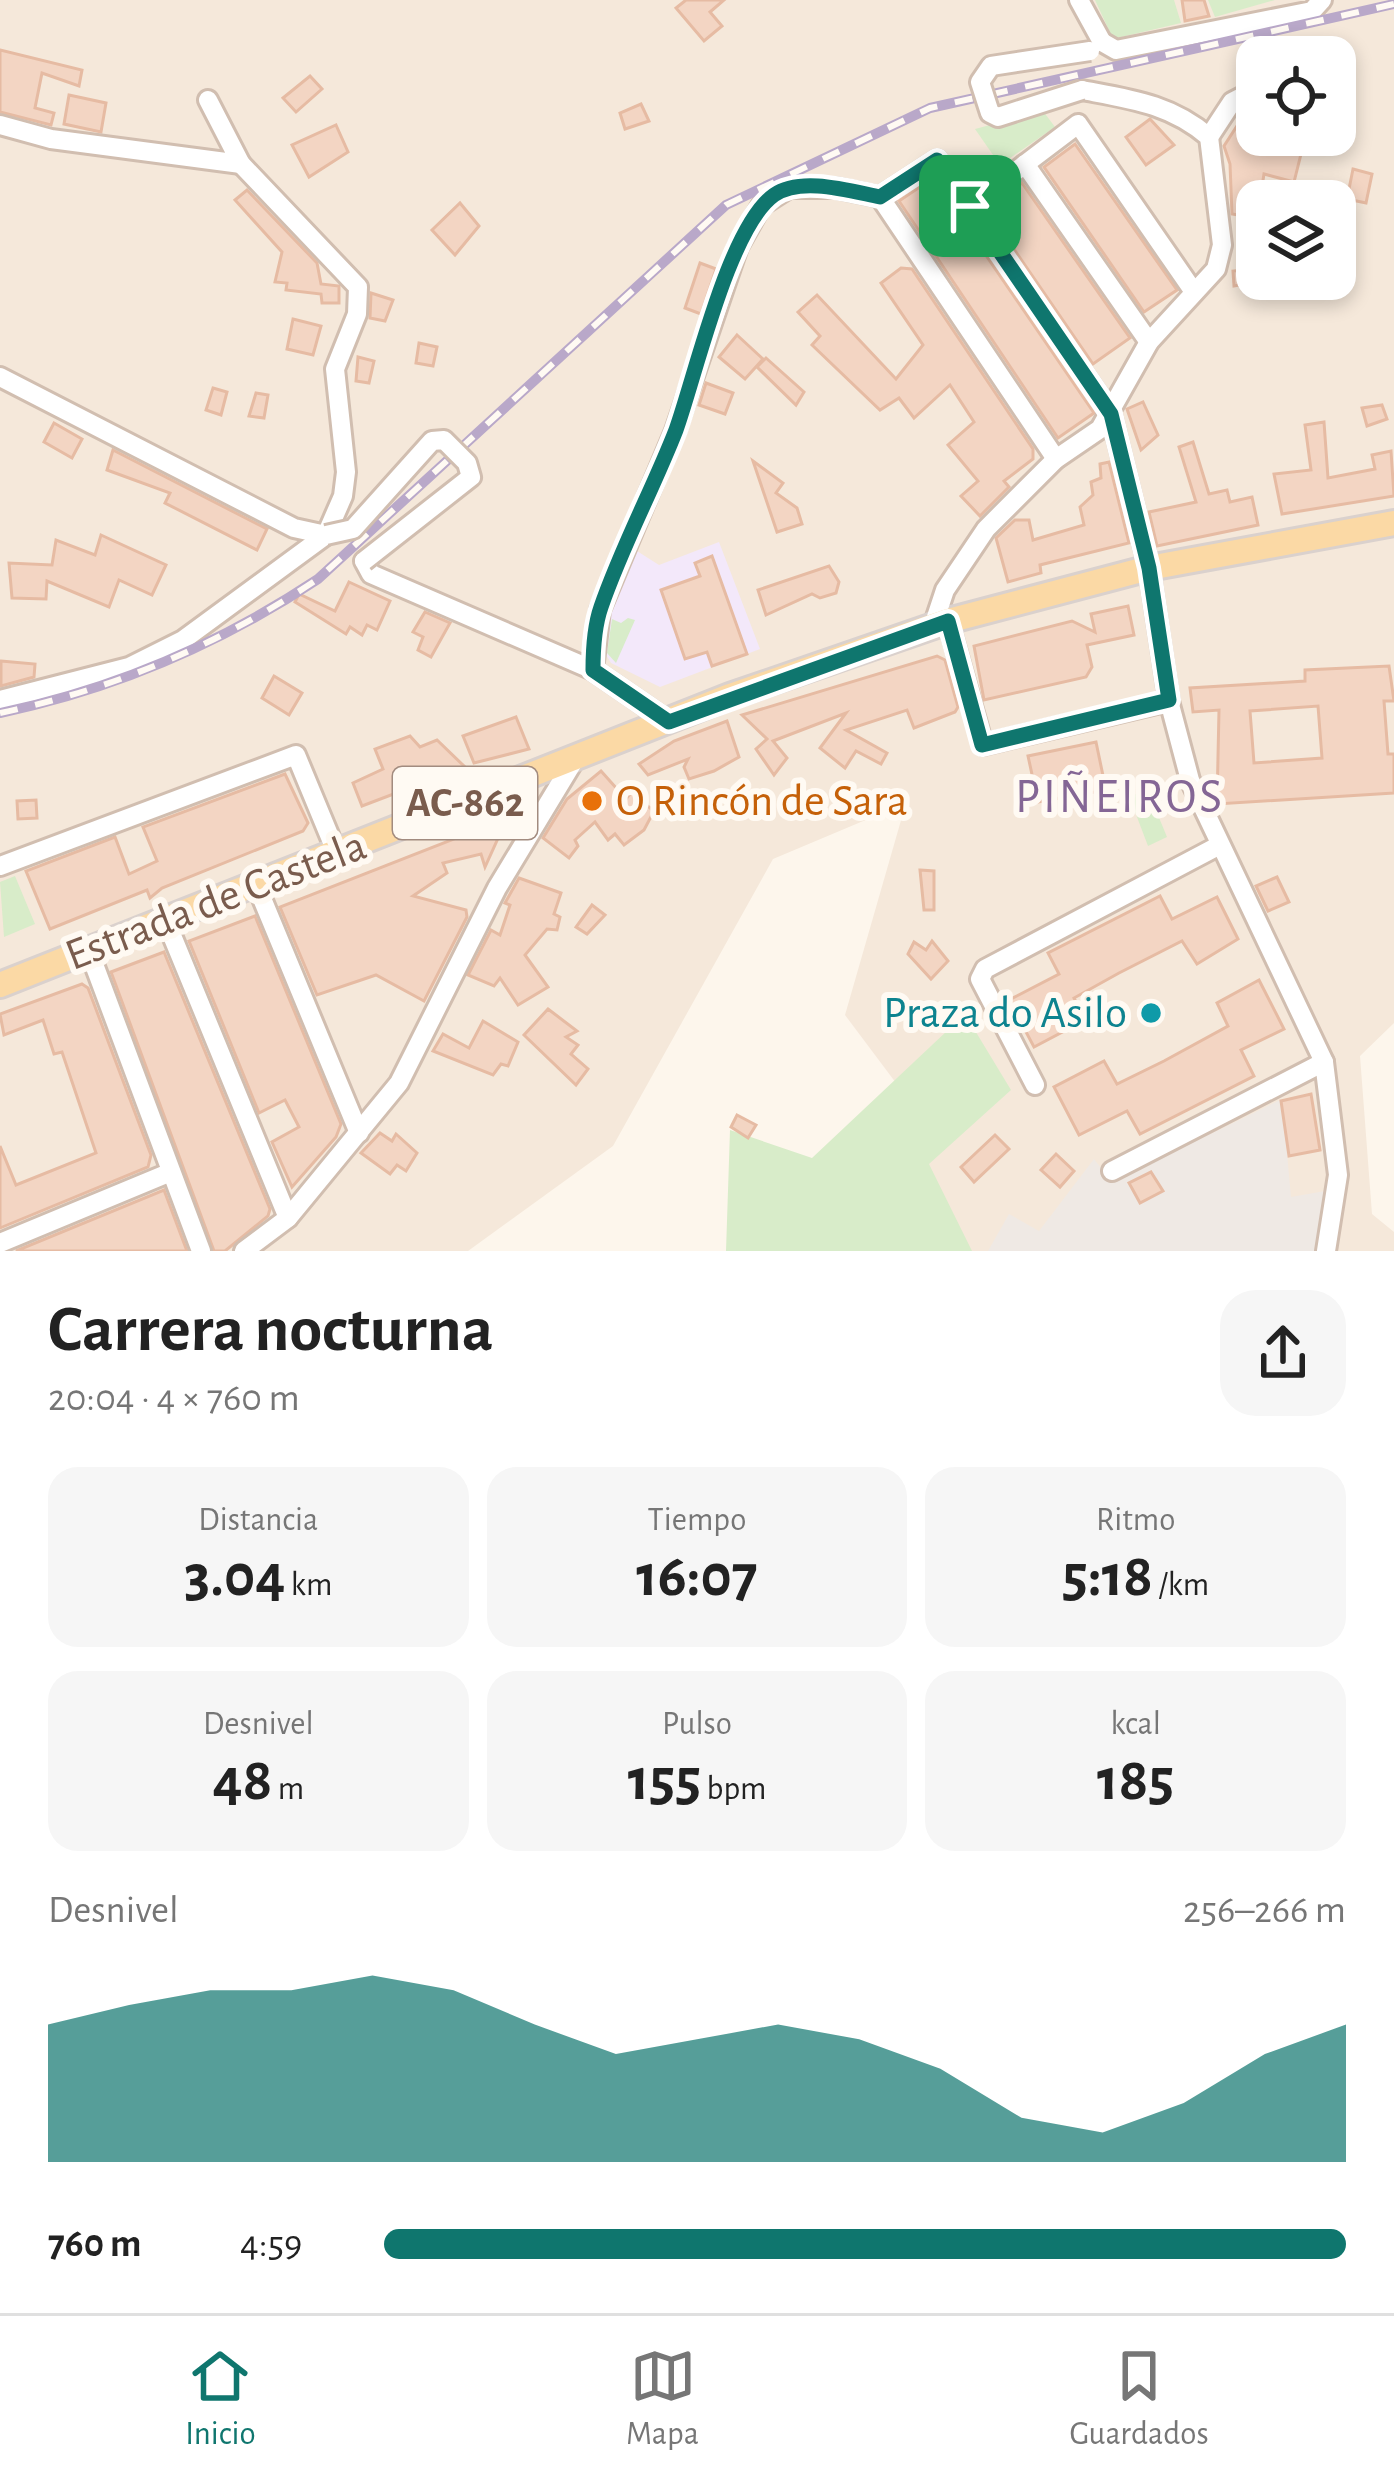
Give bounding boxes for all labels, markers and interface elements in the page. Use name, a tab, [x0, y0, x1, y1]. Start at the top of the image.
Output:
map controls	[1236, 36, 1356, 300]
button: locate	[1236, 36, 1356, 156]
pin	[919, 155, 1021, 257]
icon: arrive	[937, 173, 1003, 239]
button: layers	[1236, 180, 1356, 300]
road number: AC-862	[393, 767, 537, 839]
district label: PIÑEIROS	[1015, 770, 1225, 822]
place label: O Rincón de Sara	[616, 779, 908, 824]
marker: O Rincón de Sara	[579, 788, 605, 814]
street label: Estrada de Castela	[60, 823, 372, 979]
place label: Praza do Asilo	[883, 991, 1127, 1036]
marker: Praza do Asilo	[1138, 1000, 1164, 1026]
button: share	[1220, 1290, 1346, 1416]
text: Carrera nocturna	[48, 1297, 494, 1363]
text: 20:04 · 4 × 760 m	[48, 1379, 300, 1418]
text: Distancia	[198, 1504, 318, 1537]
text: Tiempo	[648, 1504, 746, 1537]
text: Ritmo	[1096, 1504, 1175, 1537]
text: 3.04	[184, 1547, 285, 1607]
text: 16:07	[636, 1547, 758, 1607]
text: 5:18	[1062, 1547, 1153, 1607]
text: km	[285, 1569, 332, 1602]
text: /km	[1153, 1569, 1209, 1602]
text: Desnivel	[203, 1708, 314, 1741]
text: Pulso	[662, 1708, 732, 1741]
text: kcal	[1111, 1708, 1161, 1741]
text: 48	[213, 1751, 272, 1811]
text: 155	[628, 1751, 701, 1811]
text: 185	[1097, 1751, 1174, 1811]
text: m	[272, 1773, 304, 1806]
text: bpm	[701, 1773, 766, 1806]
text: Desnivel	[48, 1891, 179, 1930]
text: 256–266 m	[1183, 1891, 1346, 1930]
text: 760 m	[48, 2225, 141, 2264]
text: 4:59	[240, 2225, 302, 2264]
tab: Inicio	[185, 2343, 256, 2455]
tab: Mapa	[626, 2343, 699, 2455]
tab: Guardados	[1069, 2343, 1209, 2455]

